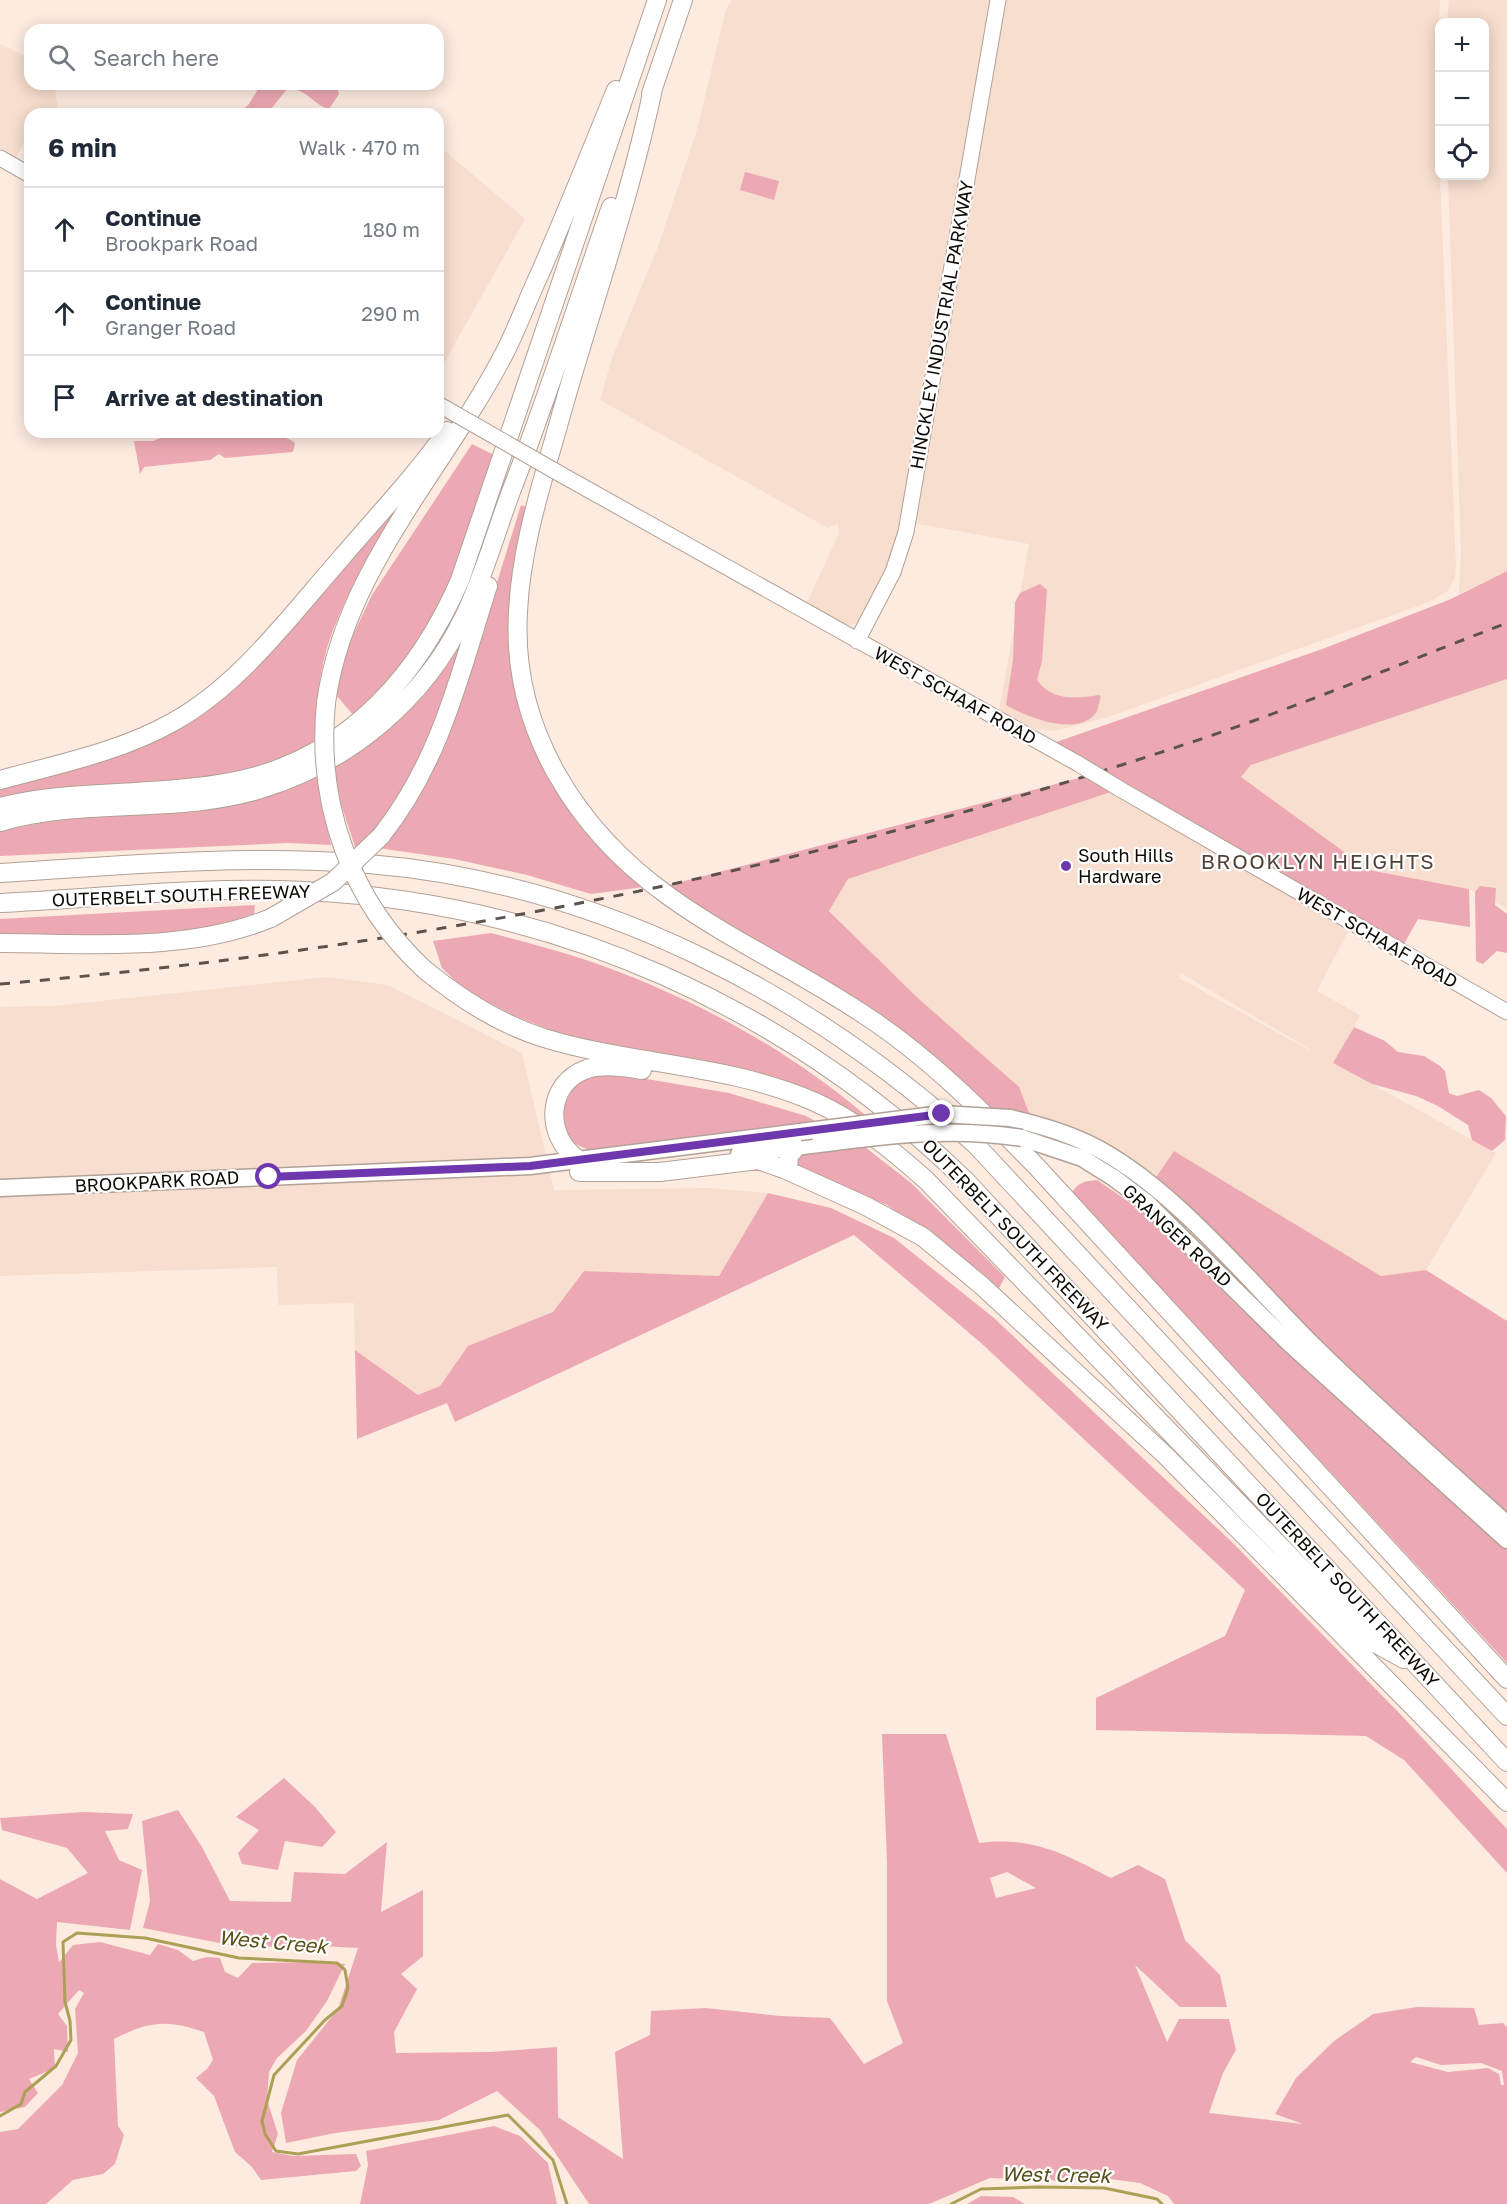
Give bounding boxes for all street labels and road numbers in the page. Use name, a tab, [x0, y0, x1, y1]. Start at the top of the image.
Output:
street label: HINCKLEY INDUSTRIAL PARKWAY	[905, 178, 977, 471]
street label: WEST SCHAAF ROAD	[870, 641, 1041, 749]
street label: OUTERBELT SOUTH FREEWAY	[51, 879, 311, 911]
street label: WEST SCHAAF ROAD	[1293, 882, 1462, 992]
street label: OUTERBELT SOUTH FREEWAY	[918, 1134, 1114, 1335]
street label: BROOKPARK ROAD	[74, 1166, 240, 1196]
street label: GRANGER ROAD	[1119, 1179, 1237, 1291]
street label: OUTERBELT SOUTH FREEWAY	[1252, 1487, 1444, 1692]

